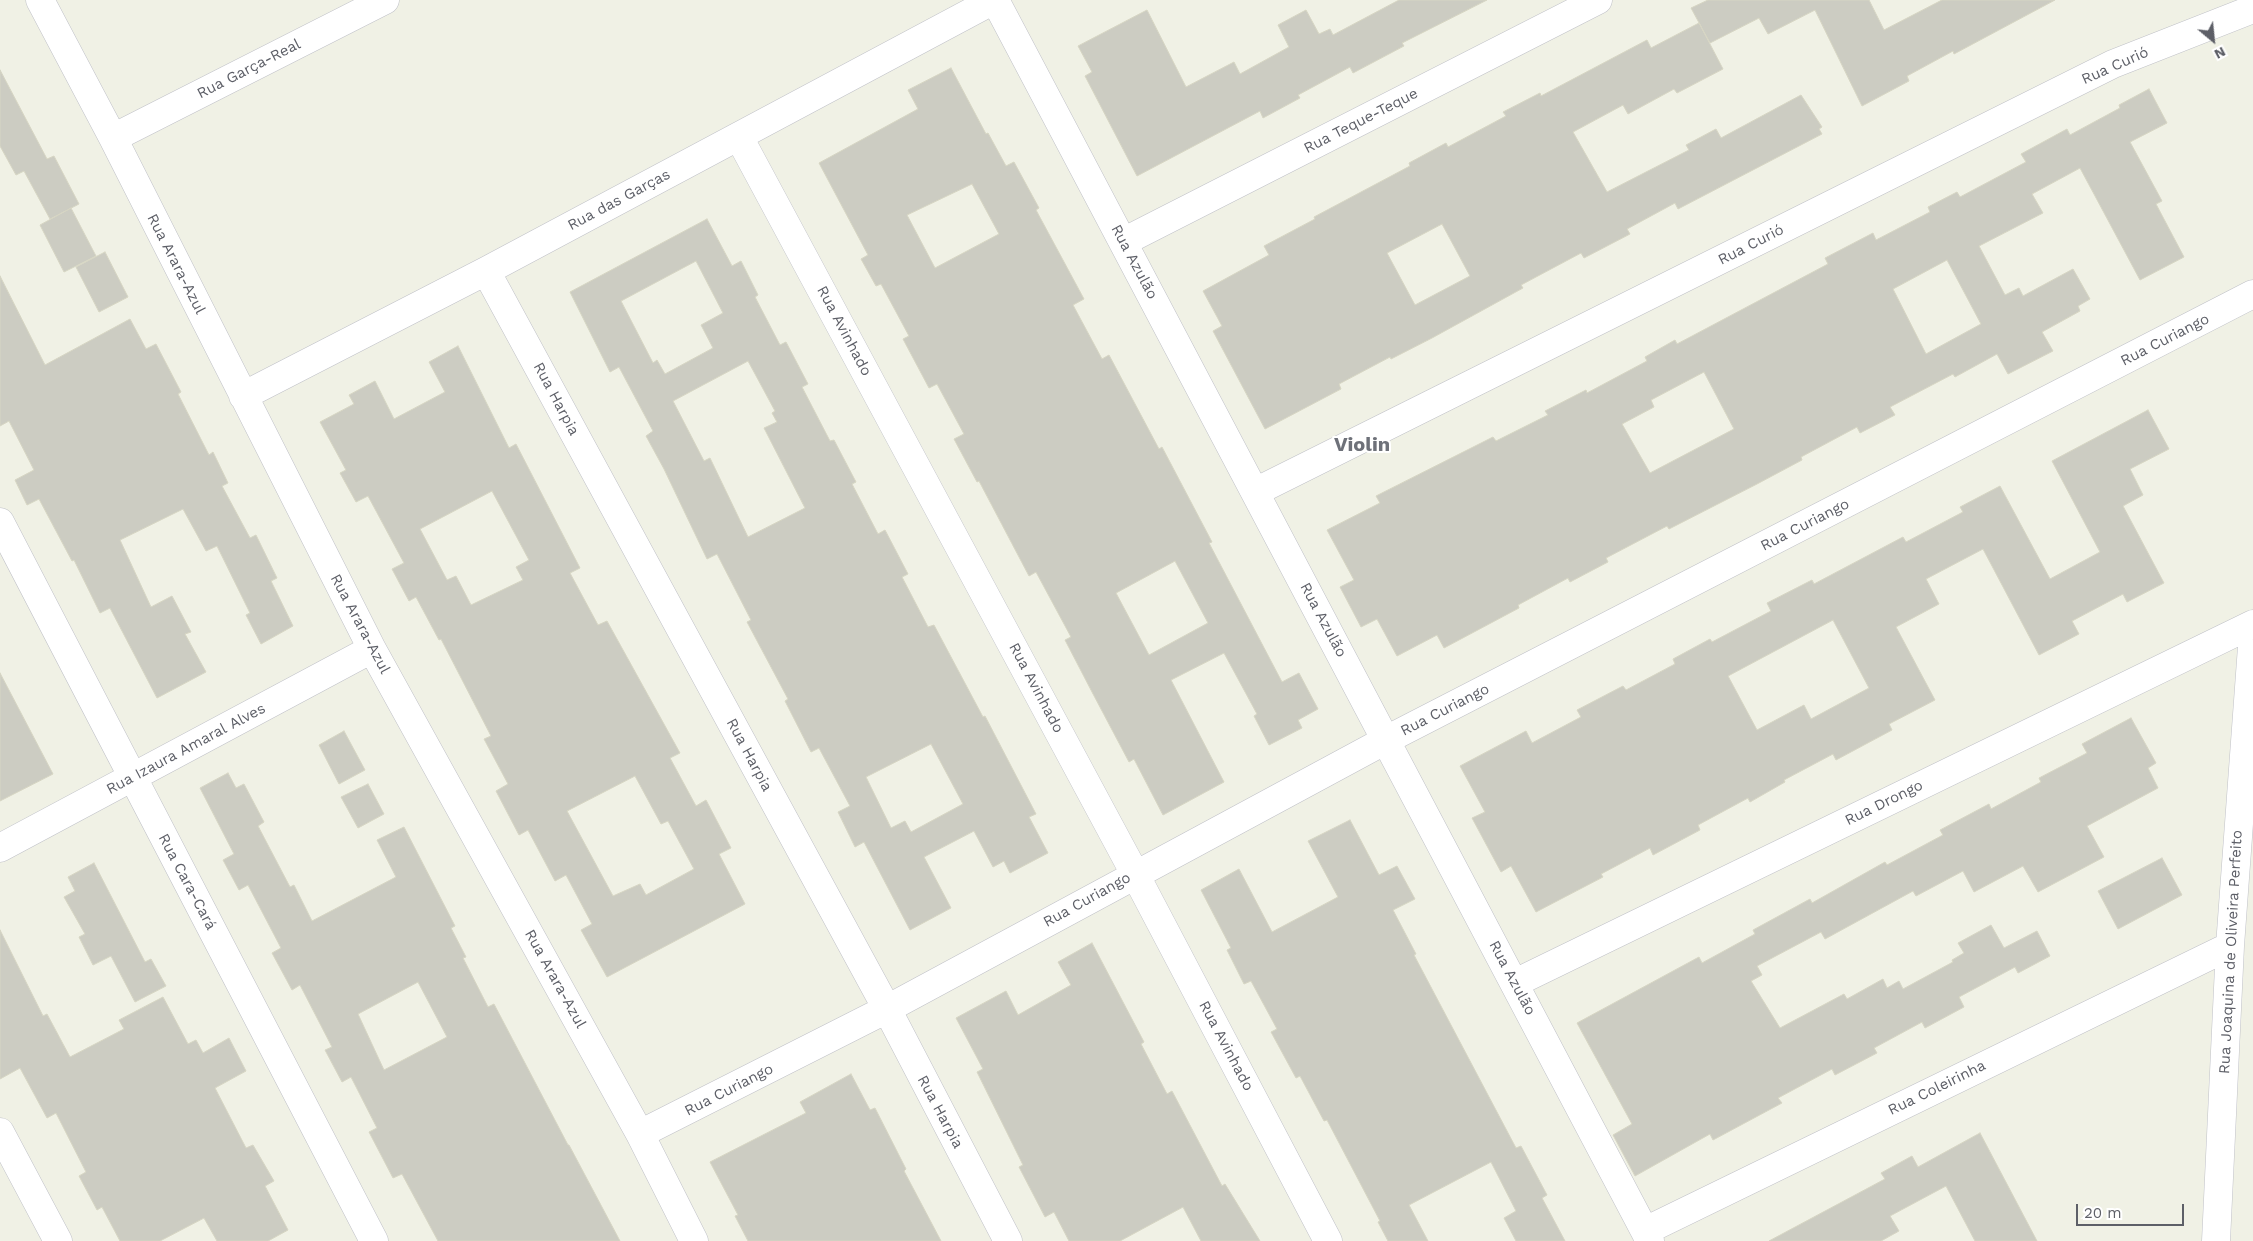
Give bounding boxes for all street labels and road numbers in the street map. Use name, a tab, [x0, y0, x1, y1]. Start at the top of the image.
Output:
street label: Rua Garça-Real	[194, 35, 304, 103]
street label: Rua Curió	[2079, 43, 2151, 89]
street label: Rua Teque-Teque	[1301, 84, 1421, 158]
street label: Rua das Garças	[565, 165, 673, 235]
street label: Rua Arara-Azul	[143, 211, 209, 317]
street label: Rua Curió	[1715, 221, 1787, 269]
street label: Rua Azulão	[1107, 222, 1161, 302]
street label: Rua Avinhado	[813, 283, 875, 379]
street label: Rua Curiango	[2118, 310, 2212, 370]
street label: Rua Harpia	[529, 359, 583, 439]
street label: Rua Curiango	[1758, 495, 1852, 555]
street label: Rua Arara-Azul	[326, 571, 394, 677]
street label: Rua Azulão	[1296, 580, 1350, 660]
street label: Rua Avinhado	[1005, 640, 1067, 736]
street label: Rua Curiango	[1398, 680, 1492, 740]
street label: Rua Izaura Amaral Alves	[103, 699, 269, 799]
street label: Rua Harpia	[722, 715, 776, 795]
street label: Rua Drongo	[1842, 776, 1926, 830]
street label: Rua Joaquina de Oliveira Perfeito	[2216, 829, 2246, 1075]
street label: Rua Cara-Cará	[154, 831, 220, 933]
street label: Rua Curiango	[1040, 869, 1134, 931]
street label: Rua Arara-Azul	[520, 926, 590, 1032]
street label: Rua Azulão	[1485, 938, 1539, 1018]
street label: Rua Avinhado	[1195, 998, 1257, 1094]
street label: Rua Coleirinha	[1885, 1057, 1989, 1119]
street label: Rua Curiango	[682, 1060, 776, 1120]
street label: Rua Harpia	[913, 1072, 967, 1152]

